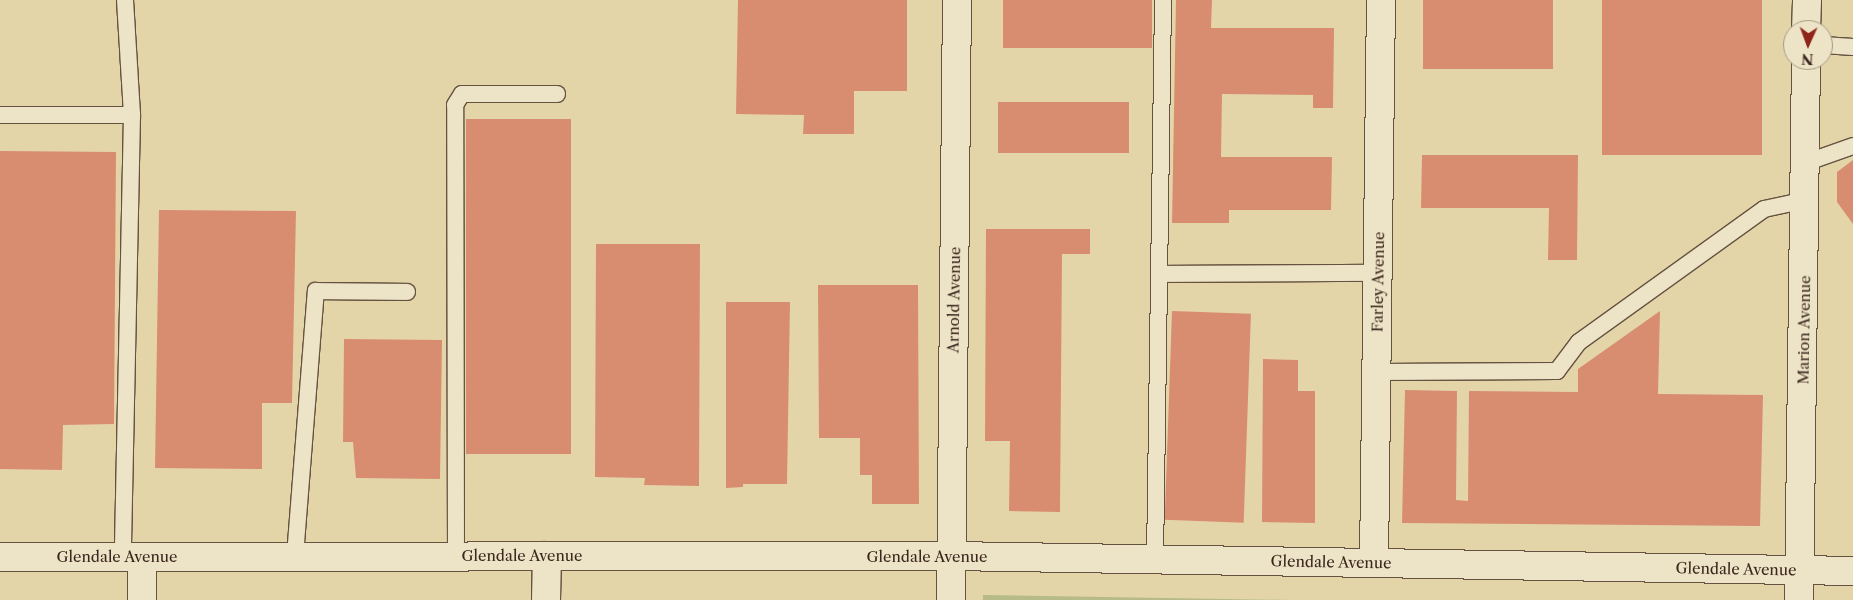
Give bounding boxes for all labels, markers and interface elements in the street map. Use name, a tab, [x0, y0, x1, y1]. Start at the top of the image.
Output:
north arrow	[1783, 20, 1833, 70]
text: N	[1801, 50, 1814, 68]
street label: Farley Avenue	[1368, 231, 1388, 333]
street label: Arnold Avenue	[944, 246, 964, 354]
street label: Marion Avenue	[1794, 275, 1814, 385]
street label: Glendale Avenue	[461, 547, 583, 565]
street label: Glendale Avenue	[56, 548, 178, 566]
street label: Glendale Avenue	[866, 548, 988, 566]
street label: Glendale Avenue	[1270, 552, 1392, 572]
street label: Glendale Avenue	[1675, 559, 1797, 579]

